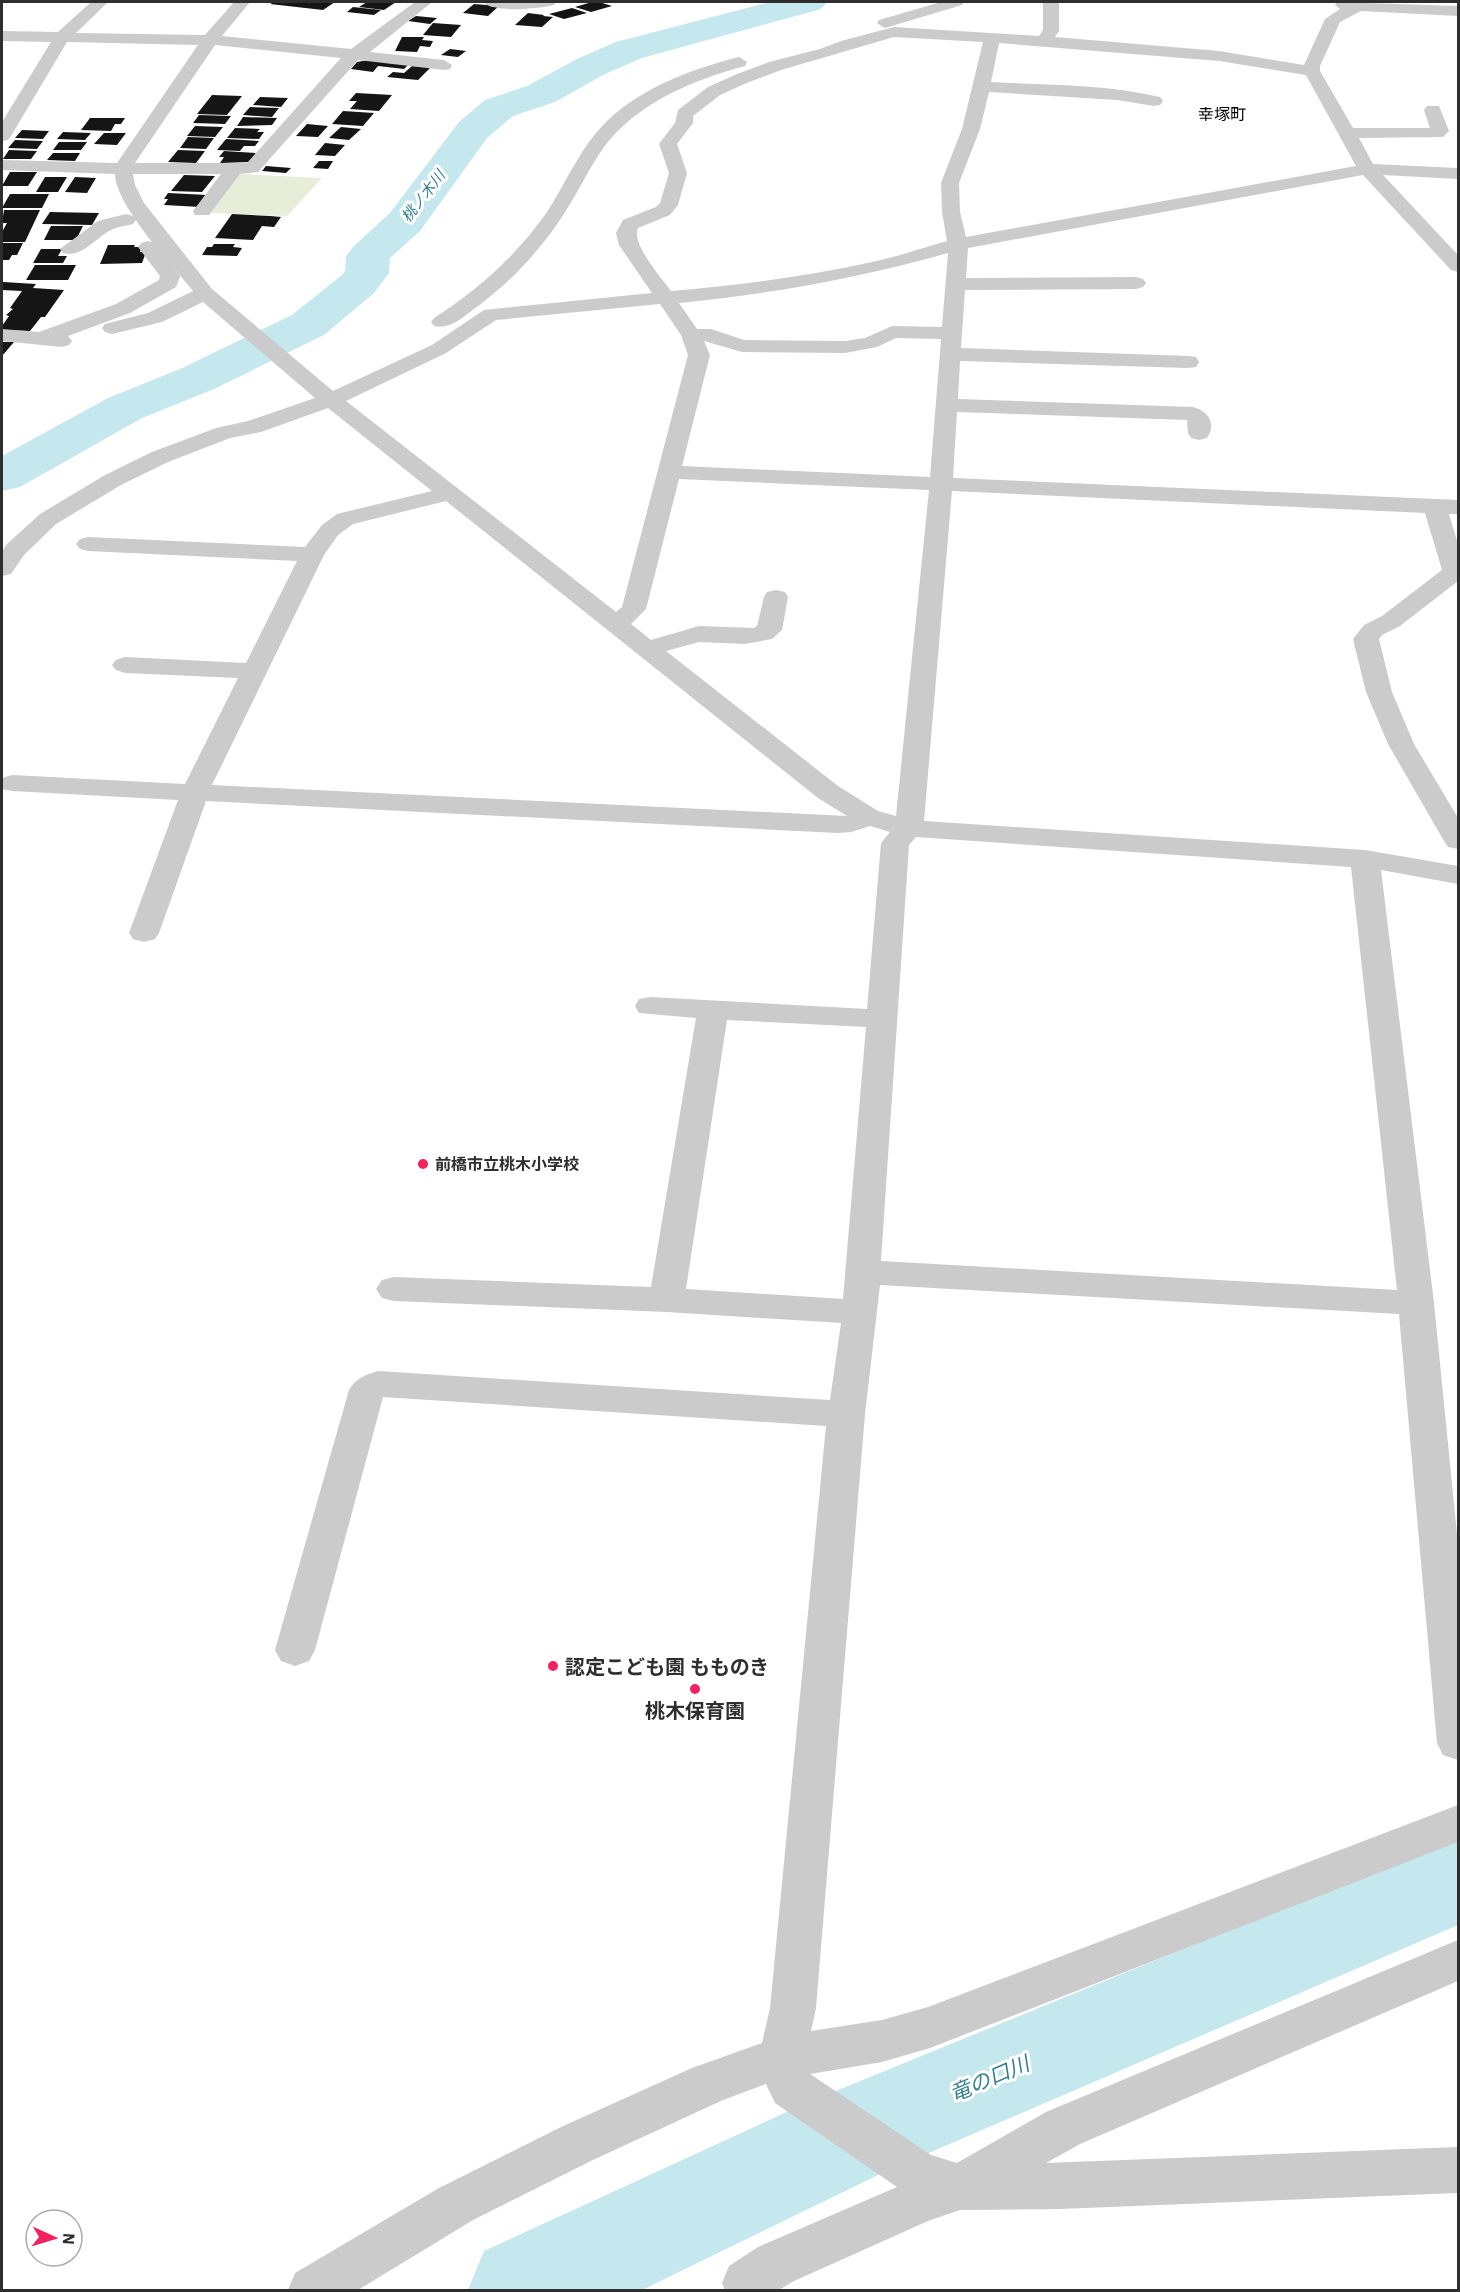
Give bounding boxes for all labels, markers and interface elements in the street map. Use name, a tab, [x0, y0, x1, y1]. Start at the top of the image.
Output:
district label: 幸塚町	[1198, 104, 1246, 124]
water label: 桃ノ木川	[397, 165, 450, 225]
place label: 前橋市立桃木小学校	[435, 1154, 579, 1174]
marker: 前橋市立桃木小学校	[416, 1157, 430, 1171]
place label: 認定こども園 もものき	[565, 1653, 769, 1680]
marker: 認定こども園 もものき	[546, 1659, 560, 1673]
marker: 桃木保育園	[688, 1682, 702, 1696]
place label: 桃木保育園	[645, 1697, 745, 1724]
water label: 竜の口川	[945, 2048, 1035, 2107]
north arrow	[24, 2208, 84, 2268]
text: N	[59, 2233, 79, 2246]

